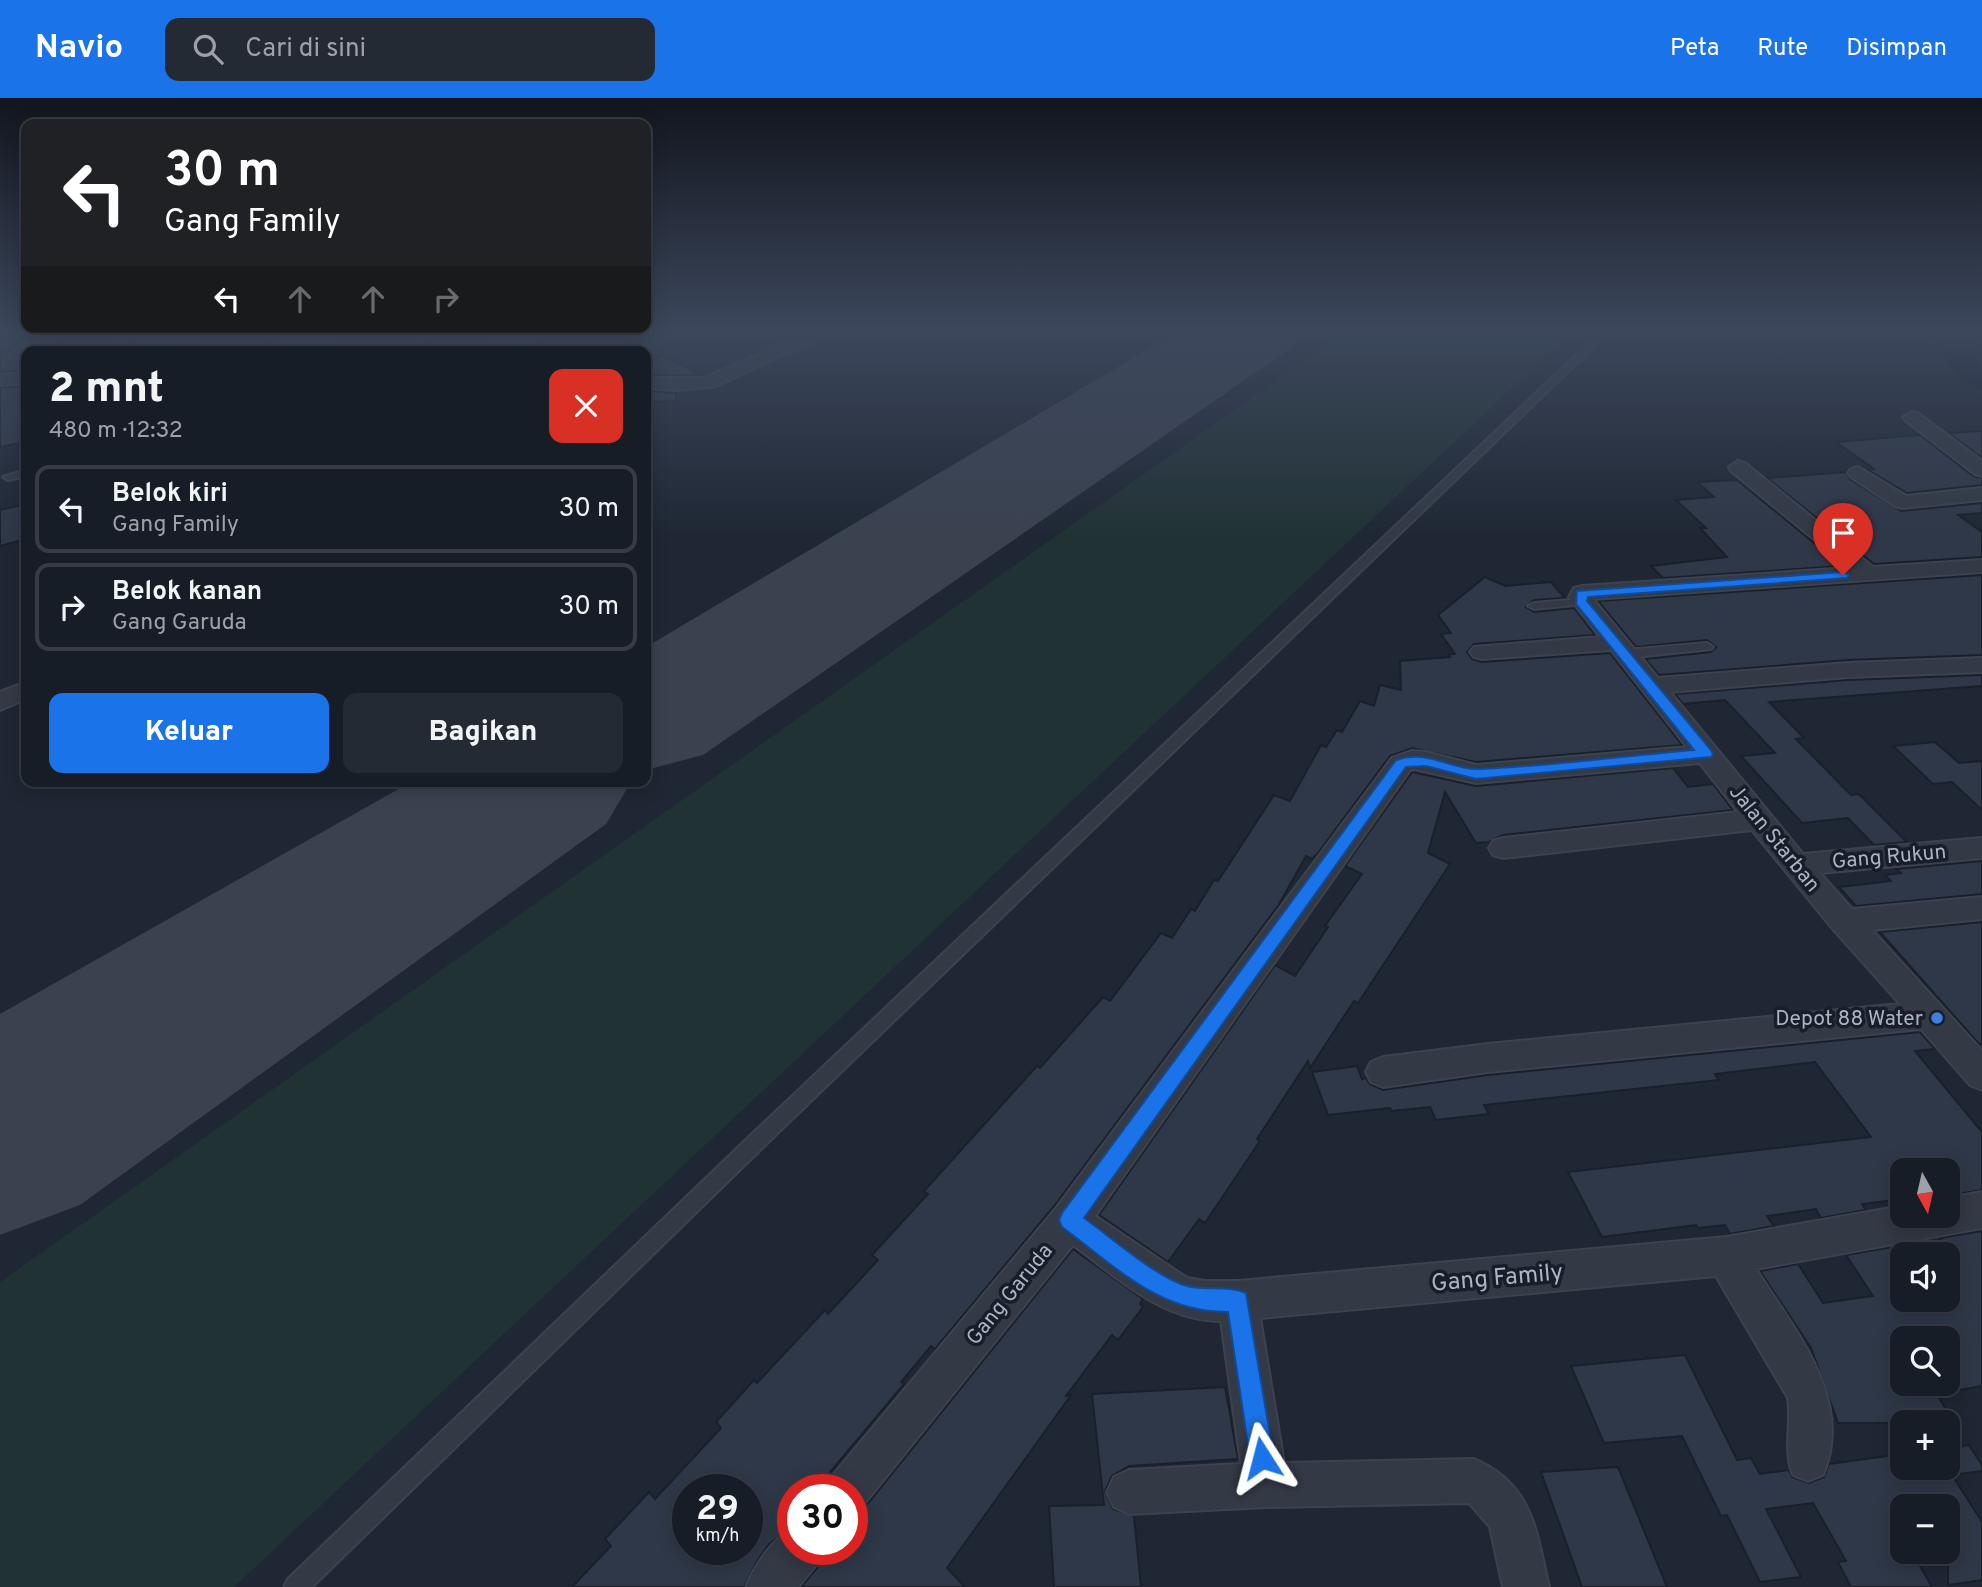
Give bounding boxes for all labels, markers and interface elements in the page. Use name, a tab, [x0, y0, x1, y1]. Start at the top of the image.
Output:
search box	[165, 18, 655, 81]
text: Navio	[35, 28, 123, 70]
icon: search	[189, 30, 227, 68]
text: Cari di sini	[245, 33, 366, 66]
text: Peta	[1670, 34, 1719, 64]
text: Rute	[1757, 34, 1808, 64]
text: Disimpan	[1846, 34, 1947, 64]
text: 30 m	[164, 142, 280, 204]
icon: left	[49, 147, 140, 238]
text: Gang Family	[164, 203, 341, 243]
icon: left	[208, 280, 246, 318]
icon: ahead	[281, 280, 319, 318]
icon: ahead	[354, 280, 392, 318]
icon: right	[427, 280, 465, 318]
text: 2 mnt	[49, 364, 164, 417]
button: close	[549, 369, 623, 443]
text: 480 m · 12:32	[49, 417, 183, 446]
text: Belok kiri	[112, 478, 228, 511]
icon: left	[53, 490, 91, 528]
text: 30 m	[559, 493, 619, 526]
pin	[1813, 503, 1873, 575]
text: Gang Family	[112, 511, 239, 540]
icon: arrive	[1824, 514, 1862, 552]
text: Belok kanan	[112, 576, 262, 609]
icon: right	[53, 588, 91, 626]
text: 30 m	[559, 591, 619, 624]
text: Gang Garuda	[112, 609, 247, 638]
button: Keluar	[49, 693, 329, 773]
button: Bagikan	[343, 693, 623, 773]
street label: Jalan Starban	[1722, 780, 1825, 898]
street label: Gang Rukun	[1831, 839, 1947, 876]
place label: Depot 88 Water	[1775, 1006, 1923, 1033]
marker: Depot 88 Water	[1929, 1010, 1945, 1026]
north arrow	[1890, 1158, 1960, 1228]
map controls	[1890, 1158, 1960, 1564]
street label: Gang Garuda	[961, 1239, 1059, 1351]
button: sound	[1890, 1242, 1960, 1312]
street label: Gang Family	[1430, 1258, 1564, 1300]
button: search	[1890, 1326, 1960, 1396]
button: +	[1890, 1410, 1960, 1480]
position arrow	[1225, 1421, 1299, 1495]
speed limit sign: 30	[777, 1474, 868, 1565]
text: 29	[696, 1488, 739, 1532]
button: −	[1890, 1494, 1960, 1564]
text: km/h	[696, 1525, 739, 1548]

